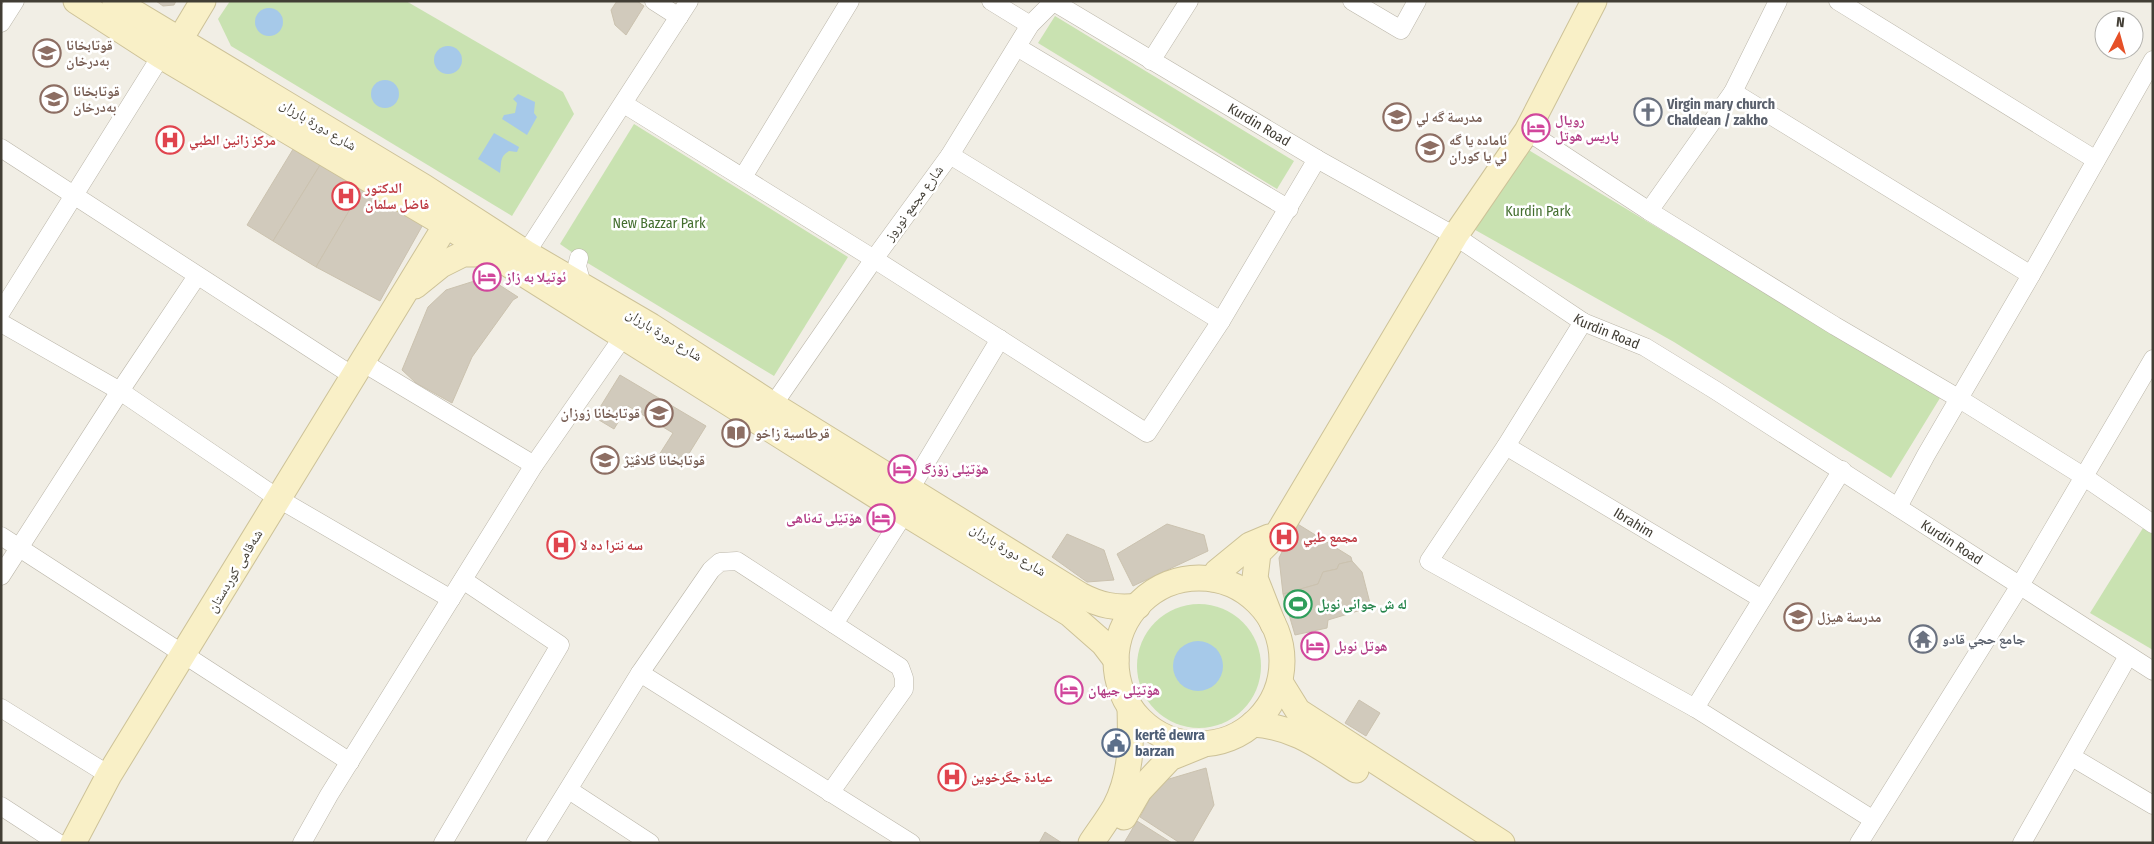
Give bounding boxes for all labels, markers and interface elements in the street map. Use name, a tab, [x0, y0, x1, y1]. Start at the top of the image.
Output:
north arrow	[2094, 10, 2144, 60]
text: N	[2115, 14, 2125, 31]
place label: قوتابخانا بەدرخان	[66, 37, 113, 70]
school or university icon: قوتابخانا بەدرخان	[32, 38, 62, 68]
place label: قوتابخانا به‌درخان	[73, 83, 120, 116]
school or university icon: قوتابخانا به‌درخان	[39, 84, 69, 114]
street label: شارع دورة بارزان	[276, 95, 359, 155]
place label: Virgin mary church Chaldean / zakho	[1666, 96, 1775, 129]
church icon: Virgin mary church Chaldean / zakho	[1633, 97, 1663, 127]
street label: Kurdin Road	[1225, 99, 1294, 150]
school or university icon: مدرسة گه لي	[1382, 102, 1412, 132]
place label: مدرسة گه لي	[1416, 109, 1482, 128]
place label: رويال پاريس هوتل	[1555, 112, 1619, 145]
hotel icon: رويال پاريس هوتل	[1521, 113, 1551, 143]
hospital icon: مركز زانين الطبي	[155, 125, 185, 155]
place label: مركز زانين الطبي	[189, 132, 276, 151]
place label: ئاماده يا گه لي يا كوران	[1449, 132, 1507, 167]
school or university icon: ئاماده يا گه لي يا كوران	[1415, 133, 1445, 163]
street label: شارع مجمع نوروز	[880, 162, 948, 245]
place label: الدكتور فاضل سلمان	[364, 180, 429, 213]
hospital icon: الدكتور فاضل سلمان	[331, 181, 361, 211]
park label: Kurdin Park	[1505, 203, 1571, 220]
park label: New Bazzar Park	[612, 215, 706, 232]
hotel icon: ئوتيلا به زاز	[472, 262, 502, 292]
place label: ئوتيلا به زاز	[505, 269, 566, 286]
street label: شارع دورة بارزان	[622, 305, 705, 366]
street label: Kurdin Road	[1570, 310, 1642, 352]
school or university icon: قوتابخانا زوزان	[644, 398, 674, 428]
place label: قوتابخانا زوزان	[561, 405, 640, 422]
library icon: قرطاسية زاخو	[721, 418, 751, 448]
place label: قرطاسية زاخو	[755, 425, 830, 442]
school or university icon: قوتابخانا گلاڤێژ	[590, 445, 620, 475]
place label: قوتابخانا گلاڤێژ	[623, 452, 705, 469]
hotel icon: هۆتێلی زۆزگ	[887, 454, 917, 484]
place label: هۆتێلی زۆزگ	[921, 461, 989, 478]
hotel icon: هۆتێلی تەناهی	[866, 503, 896, 533]
street label: Ibrahim	[1611, 504, 1657, 541]
place label: هۆتێلی تەناهی	[786, 510, 862, 527]
street label: Kurdin Road	[1918, 516, 1986, 568]
street label: شارع دورة بارزان	[966, 520, 1049, 581]
hospital icon: مجمع طبي	[1269, 522, 1299, 552]
street label: شەقامی کوردستان	[204, 526, 266, 616]
place label: مجمع طبي	[1303, 529, 1358, 548]
hospital icon: سه نترا ده لا	[546, 530, 576, 560]
place label: سه نترا ده لا	[580, 537, 643, 554]
sports icon: له ش جوانى نوبل	[1283, 589, 1313, 619]
place label: له ش جوانى نوبل	[1317, 596, 1407, 613]
school or university icon: مدرسة هيزل	[1783, 602, 1813, 632]
place label: مدرسة هيزل	[1817, 609, 1881, 626]
temple icon: جامع حجي قادو	[1908, 624, 1938, 654]
hotel icon: هوتل نوبل	[1300, 631, 1330, 661]
place label: جامع حجي قادو	[1942, 631, 2025, 650]
place label: هوتل نوبل	[1334, 638, 1388, 655]
hotel icon: هۆتێلی جیهان	[1054, 675, 1084, 705]
place label: هۆتێلی جیهان	[1088, 682, 1160, 699]
place label: kertê dewra barzan	[1135, 727, 1205, 760]
public building icon: kertê dewra barzan	[1101, 728, 1131, 758]
hospital icon: عيادة جگرخوين	[937, 762, 967, 792]
place label: عيادة جگرخوين	[971, 769, 1053, 786]

